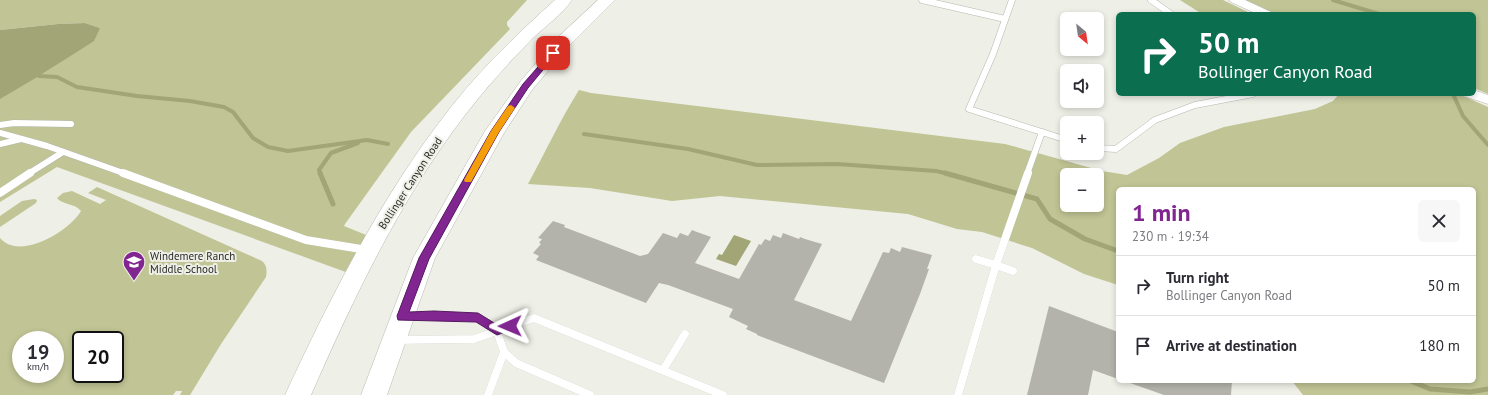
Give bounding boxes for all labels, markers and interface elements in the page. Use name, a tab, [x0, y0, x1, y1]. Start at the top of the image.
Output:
north arrow	[1060, 12, 1104, 56]
map controls	[1060, 12, 1104, 212]
text: 50 m	[1198, 24, 1259, 61]
icon: right	[1132, 28, 1184, 80]
pin	[536, 36, 570, 70]
icon: arrive	[542, 42, 564, 64]
text: Bollinger Canyon Road	[1198, 60, 1372, 83]
button: sound	[1060, 64, 1104, 108]
button: +	[1060, 116, 1104, 160]
street label: Bollinger Canyon Road	[375, 134, 445, 232]
button: −	[1060, 168, 1104, 212]
text: 1 min	[1132, 197, 1191, 228]
button: close	[1418, 200, 1460, 242]
text: 230 m · 19:34	[1132, 228, 1209, 245]
school or university icon: Windemere Ranch Middle School	[121, 249, 147, 282]
place label: Windemere Ranch Middle School	[150, 249, 235, 276]
text: Turn right	[1166, 268, 1229, 287]
icon: right	[1132, 275, 1154, 297]
text: 50 m	[1427, 276, 1460, 295]
text: Bollinger Canyon Road	[1166, 287, 1292, 304]
position arrow	[489, 305, 531, 347]
speed limit sign: 20	[72, 331, 124, 383]
icon: arrive	[1132, 335, 1154, 357]
text: Arrive at destination	[1166, 336, 1297, 355]
text: 180 m	[1419, 336, 1460, 355]
text: 19	[27, 339, 49, 365]
text: km/h	[27, 360, 49, 373]

